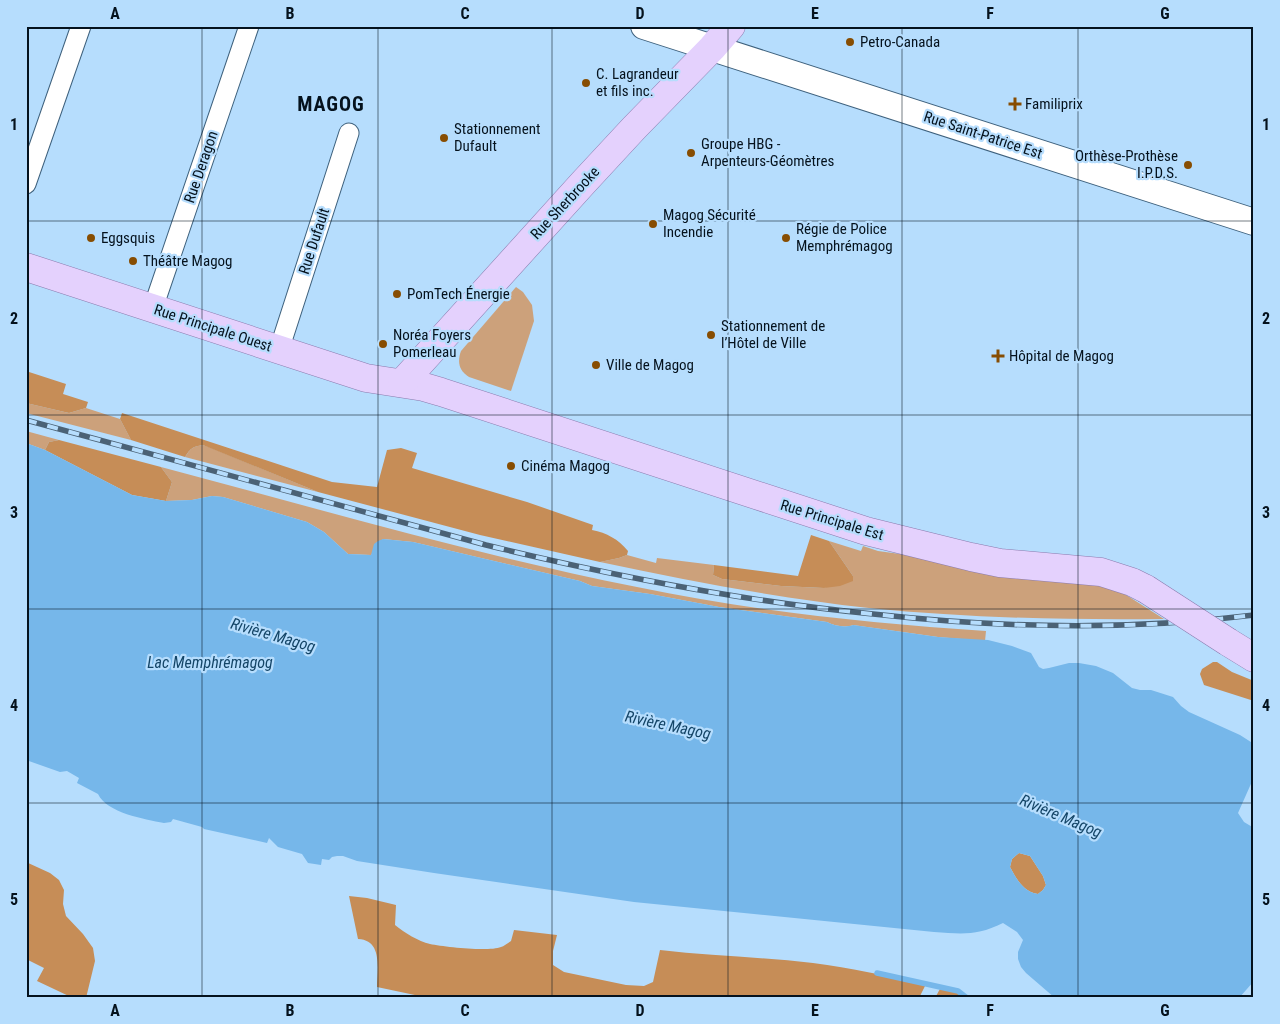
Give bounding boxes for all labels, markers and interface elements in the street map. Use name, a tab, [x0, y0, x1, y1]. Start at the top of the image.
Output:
text: A	[110, 4, 120, 23]
text: B	[286, 4, 295, 23]
text: C	[460, 4, 470, 23]
text: D	[635, 4, 645, 23]
text: E	[811, 4, 819, 23]
text: F	[986, 4, 994, 23]
text: G	[1160, 4, 1170, 23]
place label: Petro-Canada	[860, 33, 940, 51]
marker: Petro-Canada	[844, 36, 856, 48]
place label: C. Lagrandeur et fils inc.	[596, 65, 679, 100]
marker: C. Lagrandeur et fils inc.	[580, 77, 592, 89]
district label: MAGOG	[297, 92, 365, 116]
place label: Familiprix	[1025, 95, 1083, 113]
marker: Familiprix	[1009, 98, 1021, 110]
street label: Rue Saint-Patrice Est	[921, 107, 1045, 163]
text: 1	[10, 115, 18, 134]
text: 1	[1262, 115, 1270, 134]
place label: Stationnement Dufault	[454, 120, 540, 155]
street label: Rue Deragon	[180, 129, 222, 205]
marker: Stationnement Dufault	[438, 132, 450, 144]
place label: Groupe HBG - Arpenteurs-Géomètres	[701, 135, 834, 170]
marker: Groupe HBG - Arpenteurs-Géomètres	[685, 147, 697, 159]
place label: Orthèse-Prothèse I.P.D.S.	[1075, 147, 1178, 182]
marker: Orthèse-Prothèse I.P.D.S.	[1182, 159, 1194, 171]
street label: Rue Sherbrooke	[527, 163, 603, 243]
street label: Rue Dufault	[295, 206, 333, 276]
place label: Magog Sécurité Incendie	[663, 206, 756, 241]
marker: Magog Sécurité Incendie	[647, 218, 659, 230]
place label: Régie de Police Memphrémagog	[796, 220, 893, 255]
place label: Eggsquis	[101, 229, 155, 247]
marker: Eggsquis	[85, 232, 97, 244]
marker: Régie de Police Memphrémagog	[780, 232, 792, 244]
place label: Théâtre Magog	[143, 252, 232, 270]
marker: Théâtre Magog	[127, 255, 139, 267]
place label: PomTech Énergie	[407, 285, 510, 303]
marker: PomTech Énergie	[391, 288, 403, 300]
street label: Rue Principale Ouest	[152, 300, 274, 356]
text: 2	[10, 309, 18, 328]
text: 2	[1262, 309, 1270, 328]
place label: Stationnement de l’Hôtel de Ville	[721, 317, 825, 352]
place label: Noréa Foyers Pomerleau	[393, 326, 471, 361]
marker: Stationnement de l’Hôtel de Ville	[705, 329, 717, 341]
marker: Noréa Foyers Pomerleau	[377, 338, 389, 350]
place label: Hôpital de Magog	[1009, 347, 1114, 365]
marker: Hôpital de Magog	[991, 349, 1005, 363]
place label: Ville de Magog	[606, 356, 694, 374]
marker: Ville de Magog	[590, 359, 602, 371]
place label: Cinéma Magog	[521, 457, 610, 475]
marker: Cinéma Magog	[505, 460, 517, 472]
street label: Rue Principale Est	[778, 496, 886, 544]
text: 3	[10, 503, 18, 522]
text: 3	[1262, 503, 1270, 522]
water label: Rivière Magog	[229, 614, 318, 656]
water label: Lac Memphrémagog	[147, 653, 273, 672]
text: 4	[10, 696, 18, 715]
text: 4	[1262, 696, 1270, 715]
water label: Rivière Magog	[623, 707, 713, 743]
water label: Rivière Magog	[1017, 790, 1105, 842]
text: 5	[10, 890, 18, 909]
text: 5	[1262, 890, 1270, 909]
text: A	[110, 1001, 120, 1020]
text: B	[286, 1001, 295, 1020]
text: C	[460, 1001, 470, 1020]
text: D	[635, 1001, 645, 1020]
text: E	[811, 1001, 819, 1020]
text: F	[986, 1001, 994, 1020]
text: G	[1160, 1001, 1170, 1020]

